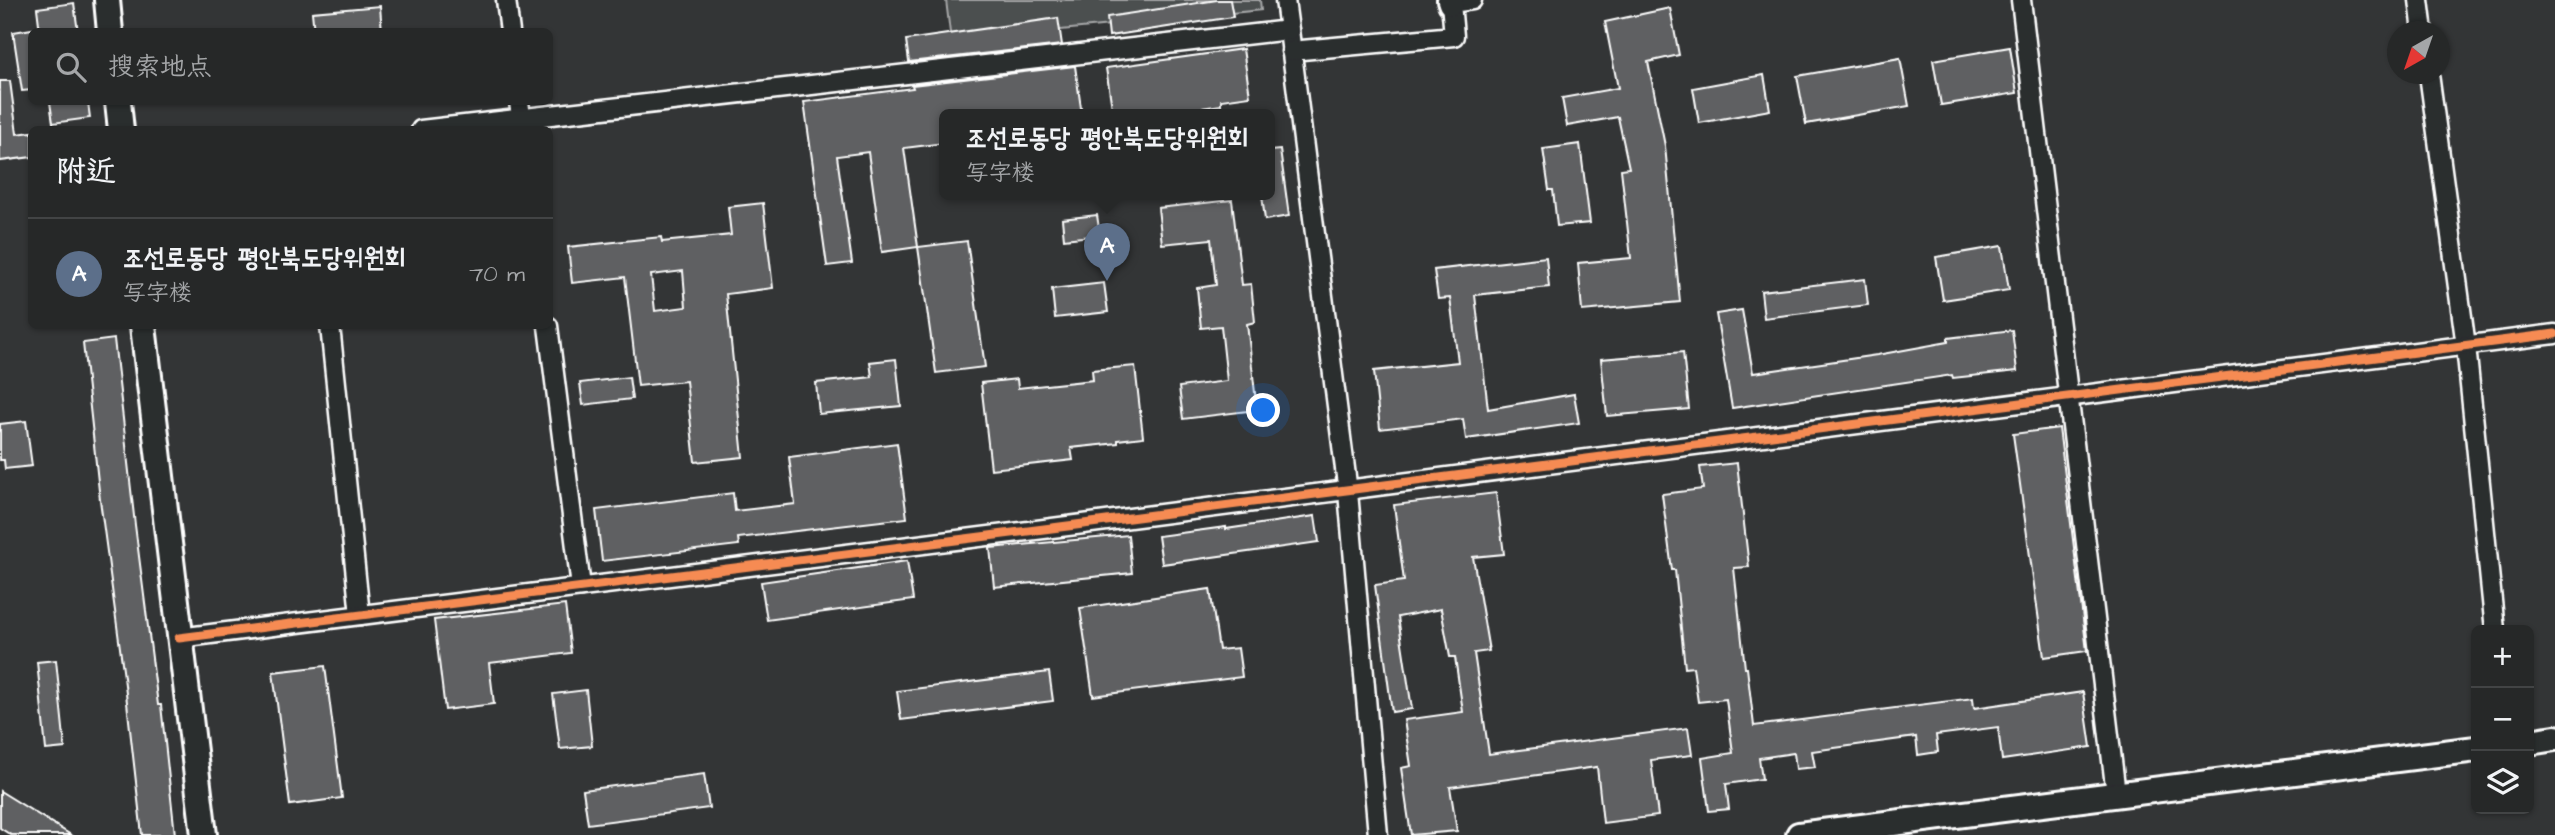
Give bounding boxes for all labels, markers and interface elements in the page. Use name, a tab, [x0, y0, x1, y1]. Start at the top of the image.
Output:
north arrow	[2387, 21, 2450, 84]
search box	[28, 28, 553, 105]
icon: search	[52, 48, 90, 86]
text: 搜索地点	[108, 49, 212, 85]
popup	[939, 109, 1275, 200]
text: 조선로동당 평안북도당위원회	[966, 120, 1248, 156]
text: 附近	[56, 151, 116, 193]
text: 写字楼	[966, 157, 1035, 189]
pin: A	[1084, 223, 1130, 281]
text: 조선로동당 평안북도당위원회	[123, 240, 405, 276]
text: A	[72, 258, 86, 290]
text: 70 m	[469, 258, 525, 290]
text: 写字楼	[123, 277, 192, 309]
your location	[1246, 393, 1280, 427]
map controls	[2471, 625, 2534, 814]
button: +	[2471, 625, 2534, 688]
button: −	[2471, 688, 2534, 751]
button: layers	[2471, 751, 2534, 814]

